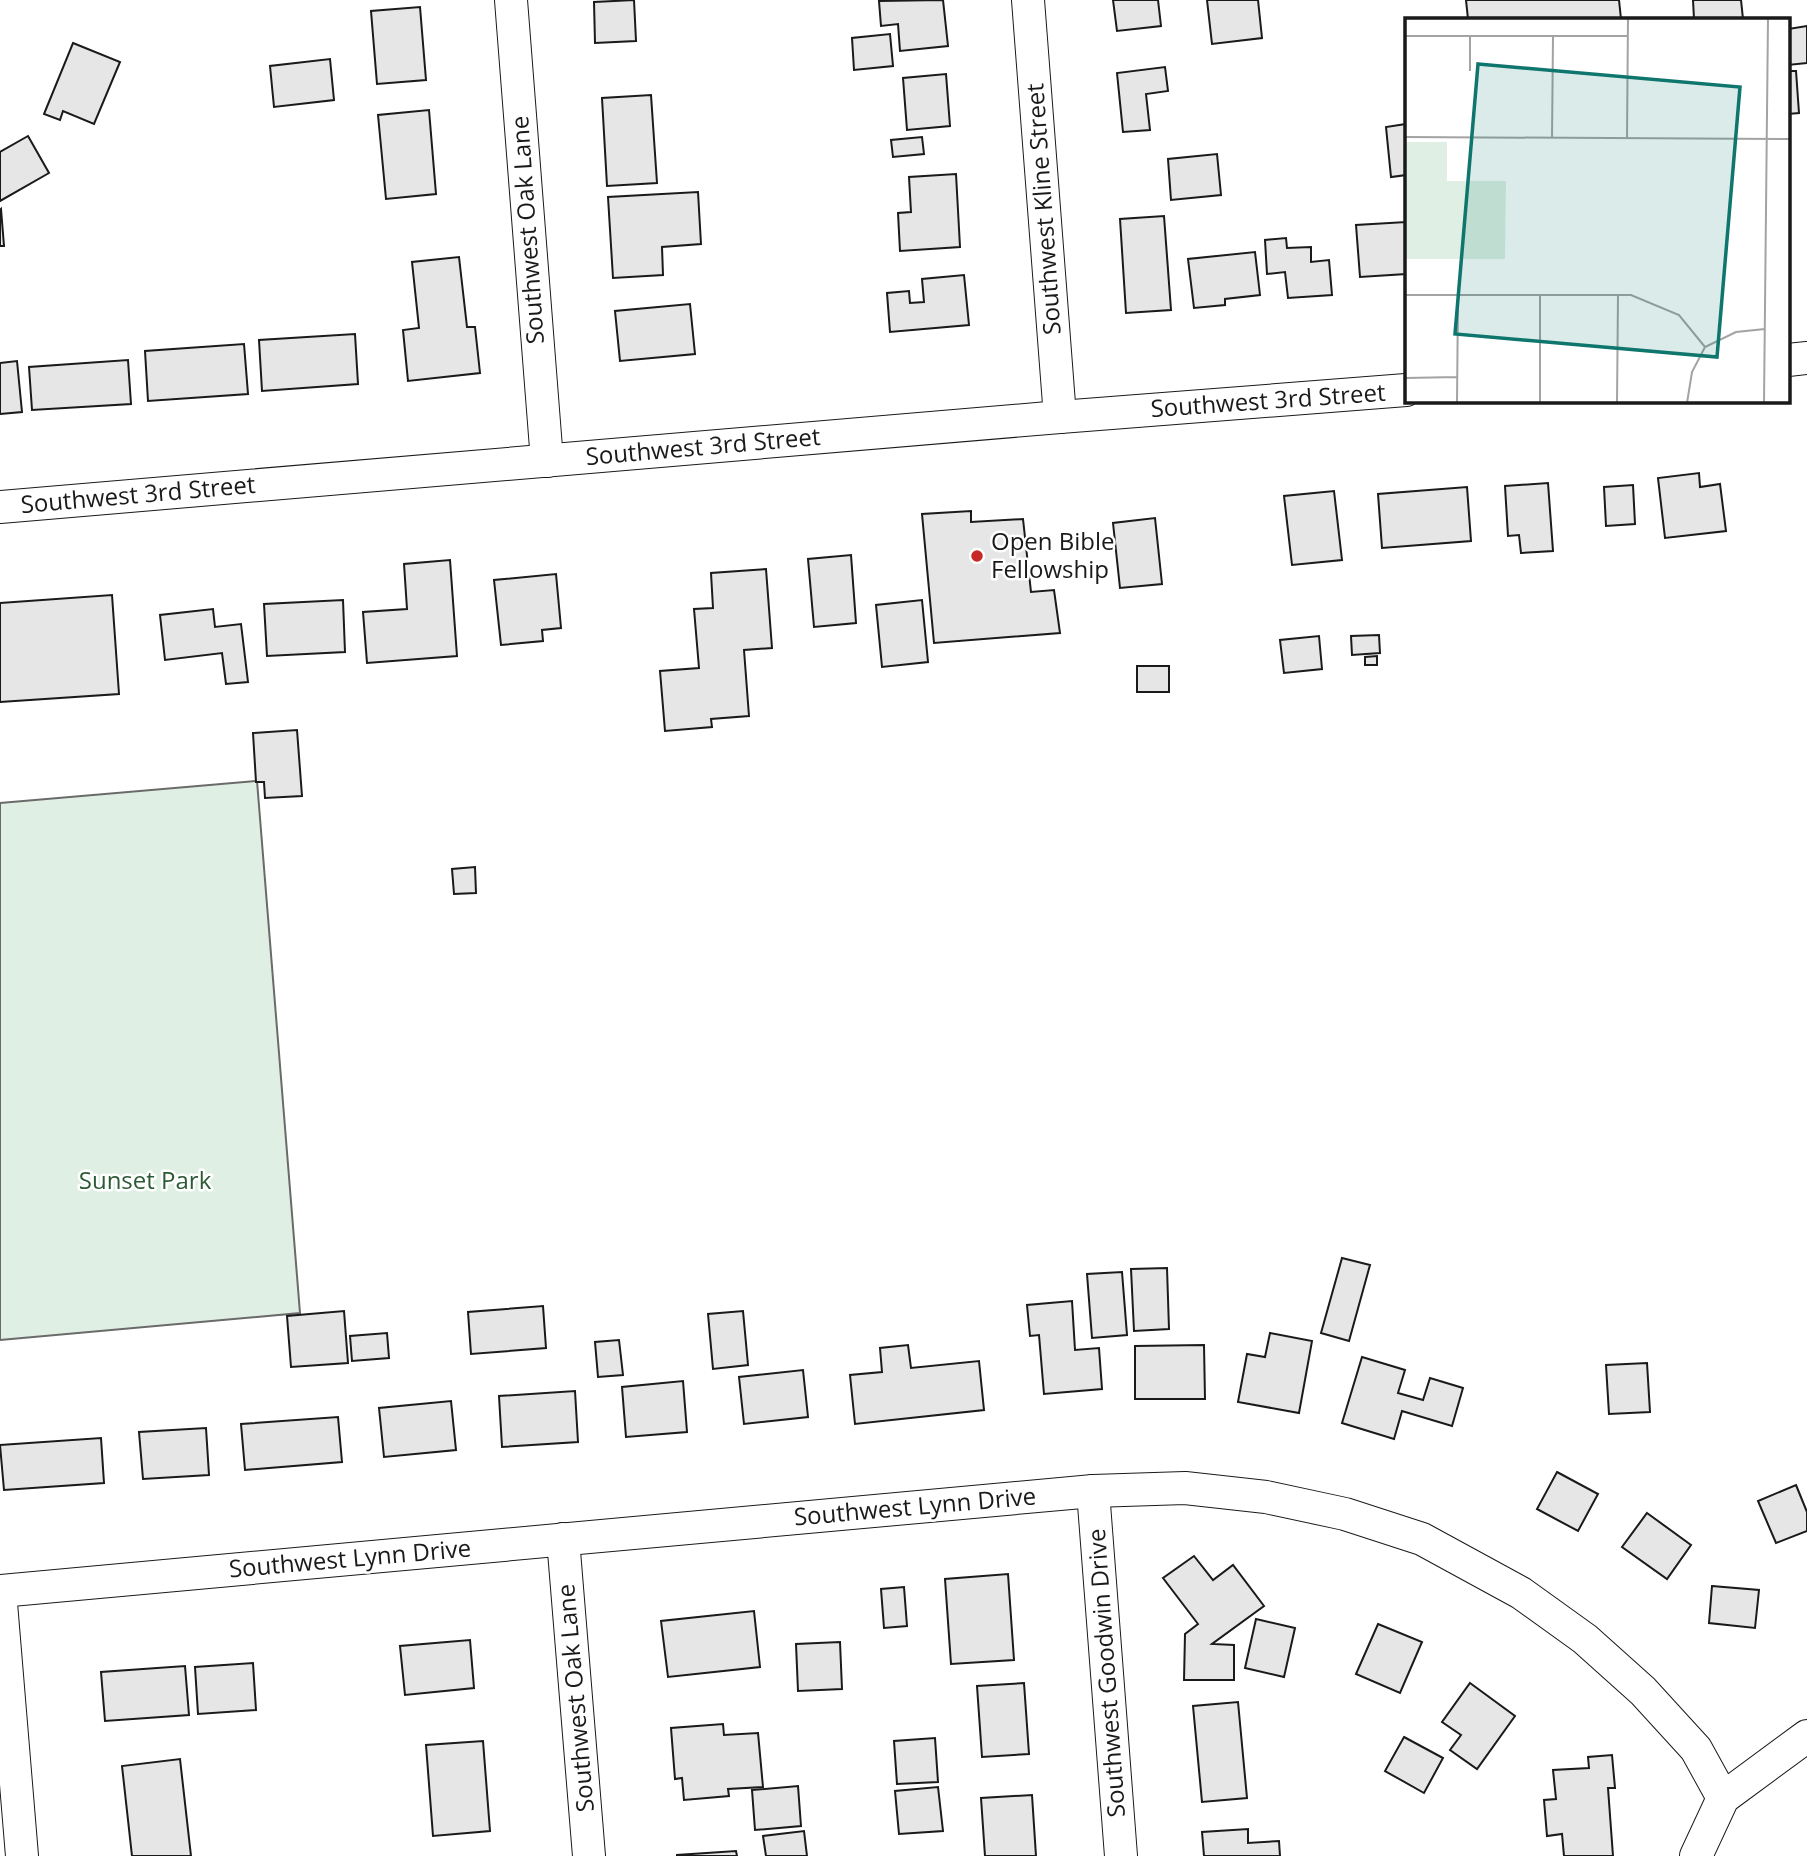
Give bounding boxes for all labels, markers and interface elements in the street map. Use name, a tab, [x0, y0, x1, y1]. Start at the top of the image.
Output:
inset map	[1405, 18, 1790, 402]
street label: Southwest Kline Street	[1017, 82, 1068, 336]
street label: Southwest Oak Lane	[502, 115, 551, 345]
street label: Southwest 3rd Street	[1149, 375, 1386, 424]
street label: Southwest 3rd Street	[584, 419, 822, 472]
street label: Southwest 3rd Street	[19, 467, 257, 520]
place label: Open Bible Fellowship	[991, 524, 1115, 585]
marker: Open Bible Fellowship	[969, 548, 985, 564]
park label: Sunset Park	[79, 1163, 212, 1196]
street label: Southwest Lynn Drive	[792, 1478, 1037, 1533]
street label: Southwest Goodwin Drive	[1079, 1528, 1132, 1819]
street label: Southwest Lynn Drive	[227, 1530, 472, 1585]
street label: Southwest Oak Lane	[548, 1583, 601, 1814]

